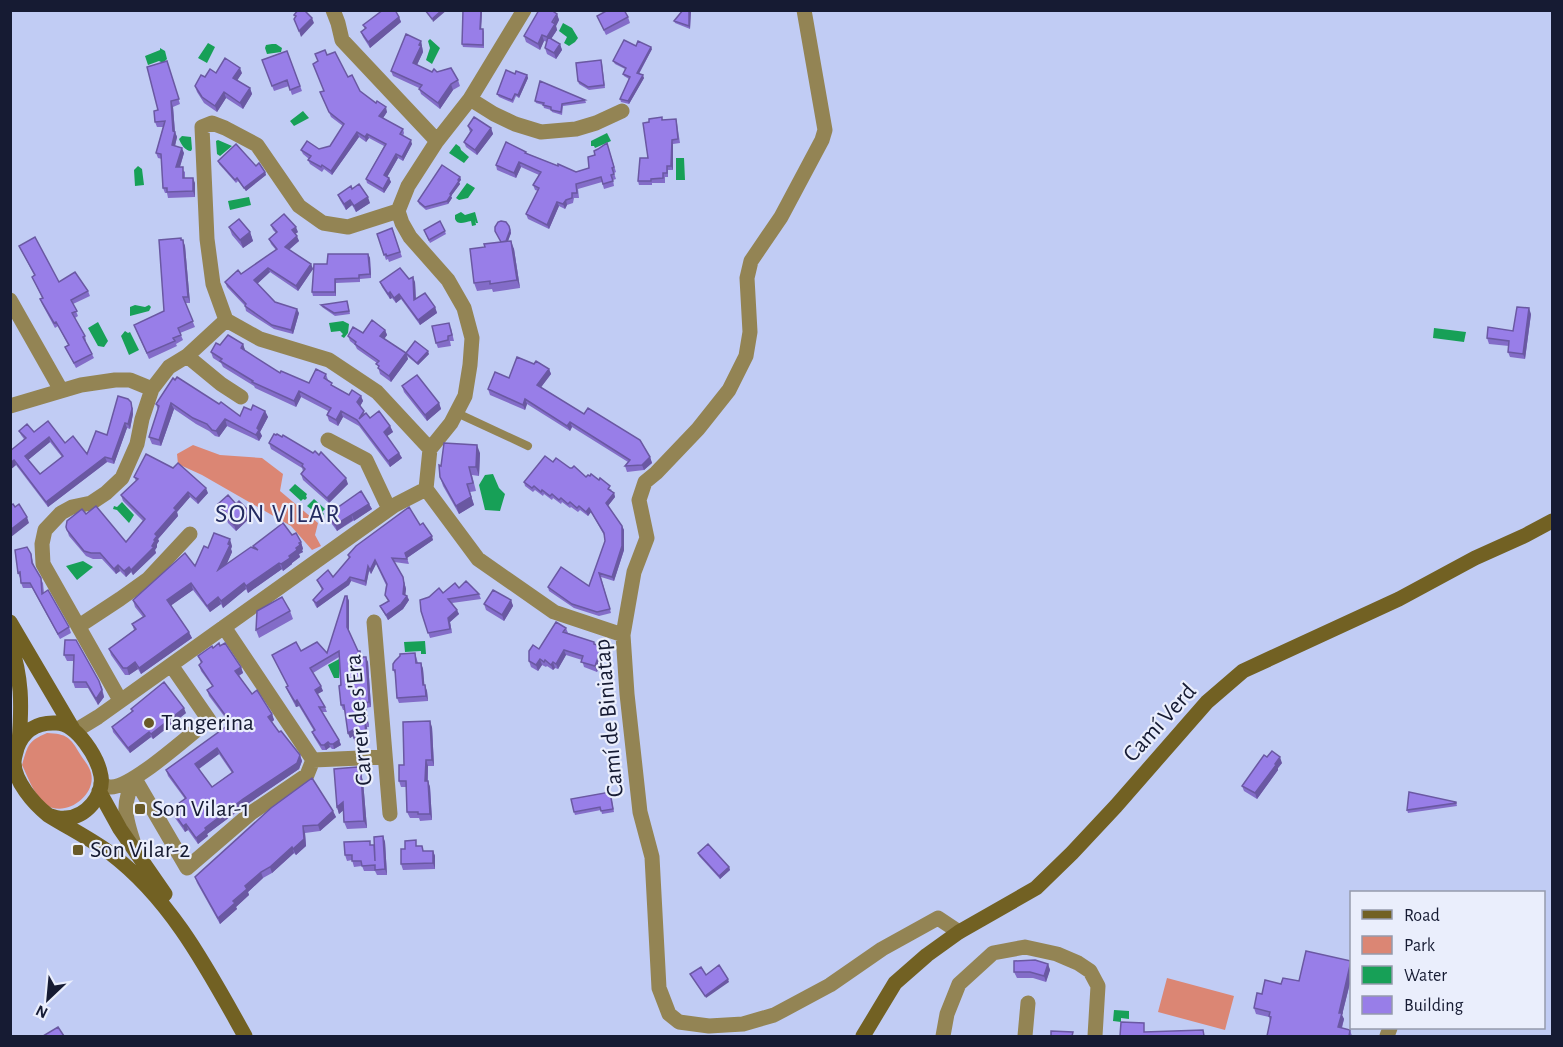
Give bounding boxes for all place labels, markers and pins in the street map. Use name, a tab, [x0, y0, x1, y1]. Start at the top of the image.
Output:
place label: Tangerina	[161, 711, 254, 735]
marker: Tangerina	[142, 716, 156, 730]
place label: Son Vilar-1	[152, 797, 249, 821]
marker: Son Vilar-1	[133, 802, 147, 816]
place label: Son Vilar-2	[90, 838, 190, 862]
marker: Son Vilar-2	[71, 843, 85, 857]

